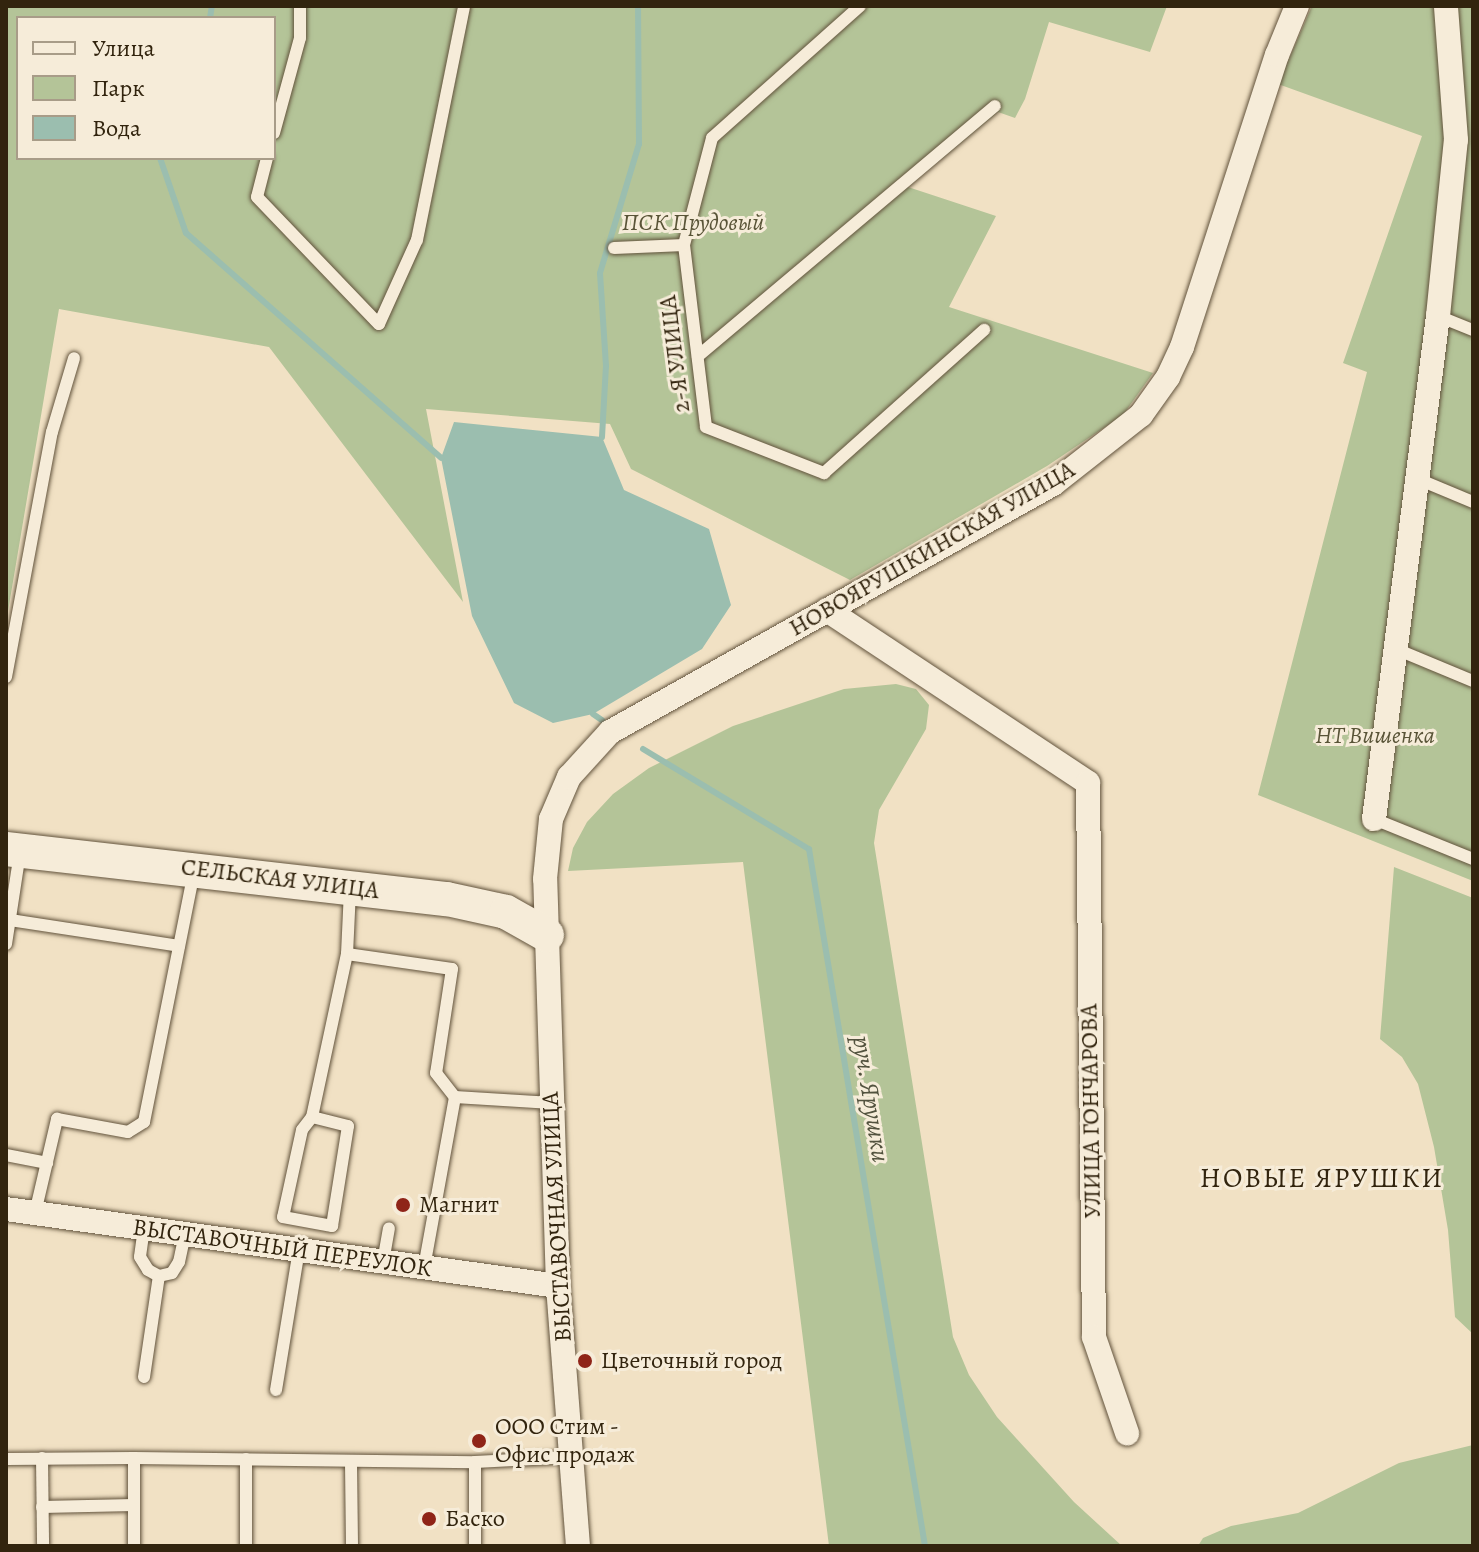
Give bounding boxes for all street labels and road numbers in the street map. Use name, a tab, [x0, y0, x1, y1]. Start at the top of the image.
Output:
street label: 2-Я УЛИЦА	[654, 294, 696, 414]
street label: НОВОЯРУШКИНСКАЯ УЛИЦА	[784, 455, 1080, 643]
street label: СЕЛЬСКАЯ УЛИЦА	[179, 853, 381, 905]
street label: УЛИЦА ГОНЧАРОВА	[1075, 1003, 1107, 1219]
street label: ВЫСТАВОЧНАЯ УЛИЦА	[536, 1091, 578, 1343]
street label: ВЫСТАВОЧНЫЙ ПЕРЕУЛОК	[131, 1213, 433, 1283]

